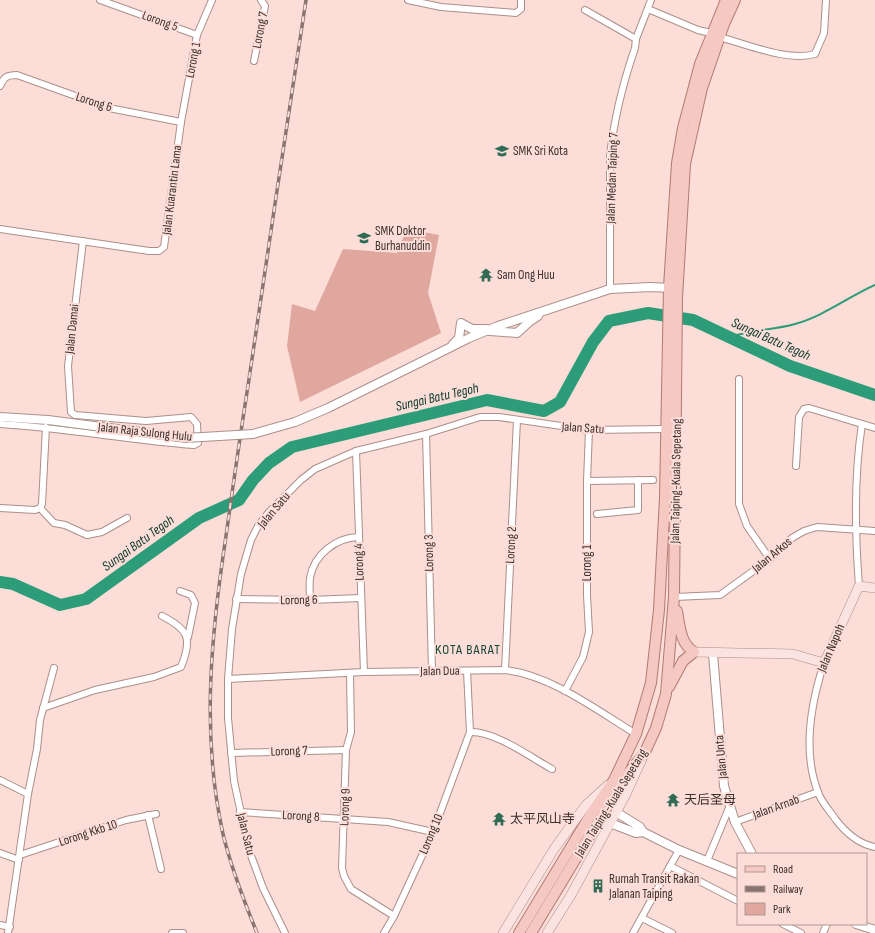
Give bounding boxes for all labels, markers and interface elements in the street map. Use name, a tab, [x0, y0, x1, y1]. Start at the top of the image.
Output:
street label: Lorong 5	[140, 7, 180, 35]
street label: Lorong 7	[249, 10, 272, 50]
street label: Lorong 1	[182, 40, 204, 79]
street label: Lorong 6	[74, 89, 115, 115]
street label: Jalan Medan Taiping 7	[602, 131, 622, 225]
school or university icon: SMK Sri Kota	[494, 143, 510, 159]
place label: SMK Sri Kota	[513, 143, 568, 159]
street label: Jalan Kuarantin Lama	[158, 144, 185, 237]
place label: SMK Doktor Burhanuddin	[375, 223, 430, 254]
school or university icon: SMK Doktor Burhanuddin	[356, 230, 372, 246]
temple icon: Sam Ong Huu	[478, 267, 494, 283]
place label: Sam Ong Huu	[497, 267, 555, 283]
street label: Jalan Damai	[61, 303, 83, 356]
water label: Sungai Batu Tegoh	[729, 314, 813, 364]
water label: Sungai Batu Tegoh	[394, 379, 480, 415]
street label: Jalan Satu	[560, 418, 605, 437]
street label: Jalan Taiping-Kuala Sepetang	[667, 418, 685, 545]
street label: Jalan Raja Sulong Hulu	[96, 419, 193, 445]
street label: Jalan Satu	[254, 489, 294, 532]
water label: Sungai Batu Tegoh	[99, 511, 177, 575]
street label: Lorong 2	[502, 526, 520, 564]
street label: Lorong 3	[421, 534, 437, 572]
street label: Jalan Arkos	[748, 534, 795, 577]
street label: Lorong 4	[350, 543, 368, 581]
street label: Lorong 1	[579, 544, 595, 581]
street label: Lorong 6	[280, 592, 318, 608]
street label: Jalan Napoh	[813, 622, 848, 675]
district label: KOTA BARAT	[435, 641, 501, 658]
street label: Jalan Dua	[419, 663, 460, 679]
street label: Jalan Unta	[711, 735, 731, 780]
street label: Lorong 7	[270, 742, 309, 760]
street label: Jalan Taiping-Kuala Sepetang	[571, 746, 651, 861]
street label: Lorong 9	[336, 788, 354, 826]
street label: Jalan Arnab	[750, 791, 801, 823]
temple icon: 天后圣母	[665, 792, 681, 808]
place label: 天后圣母	[684, 792, 736, 808]
street label: Lorong 8	[282, 807, 320, 825]
street label: Jalan Satu	[233, 810, 259, 857]
street label: Lorong 10	[415, 811, 447, 857]
temple icon: 太平风山寺	[491, 811, 507, 827]
place label: 太平风山寺	[510, 811, 575, 827]
street label: Lorong Kkb 10	[57, 816, 119, 850]
legend	[737, 853, 867, 925]
text: Road	[773, 862, 793, 877]
place label: Rumah Transit Rakan Jalanan Taiping	[608, 871, 699, 902]
building icon: Rumah Transit Rakan Jalanan Taiping	[590, 878, 606, 894]
text: Railway	[773, 882, 804, 897]
text: Park	[773, 902, 791, 917]

